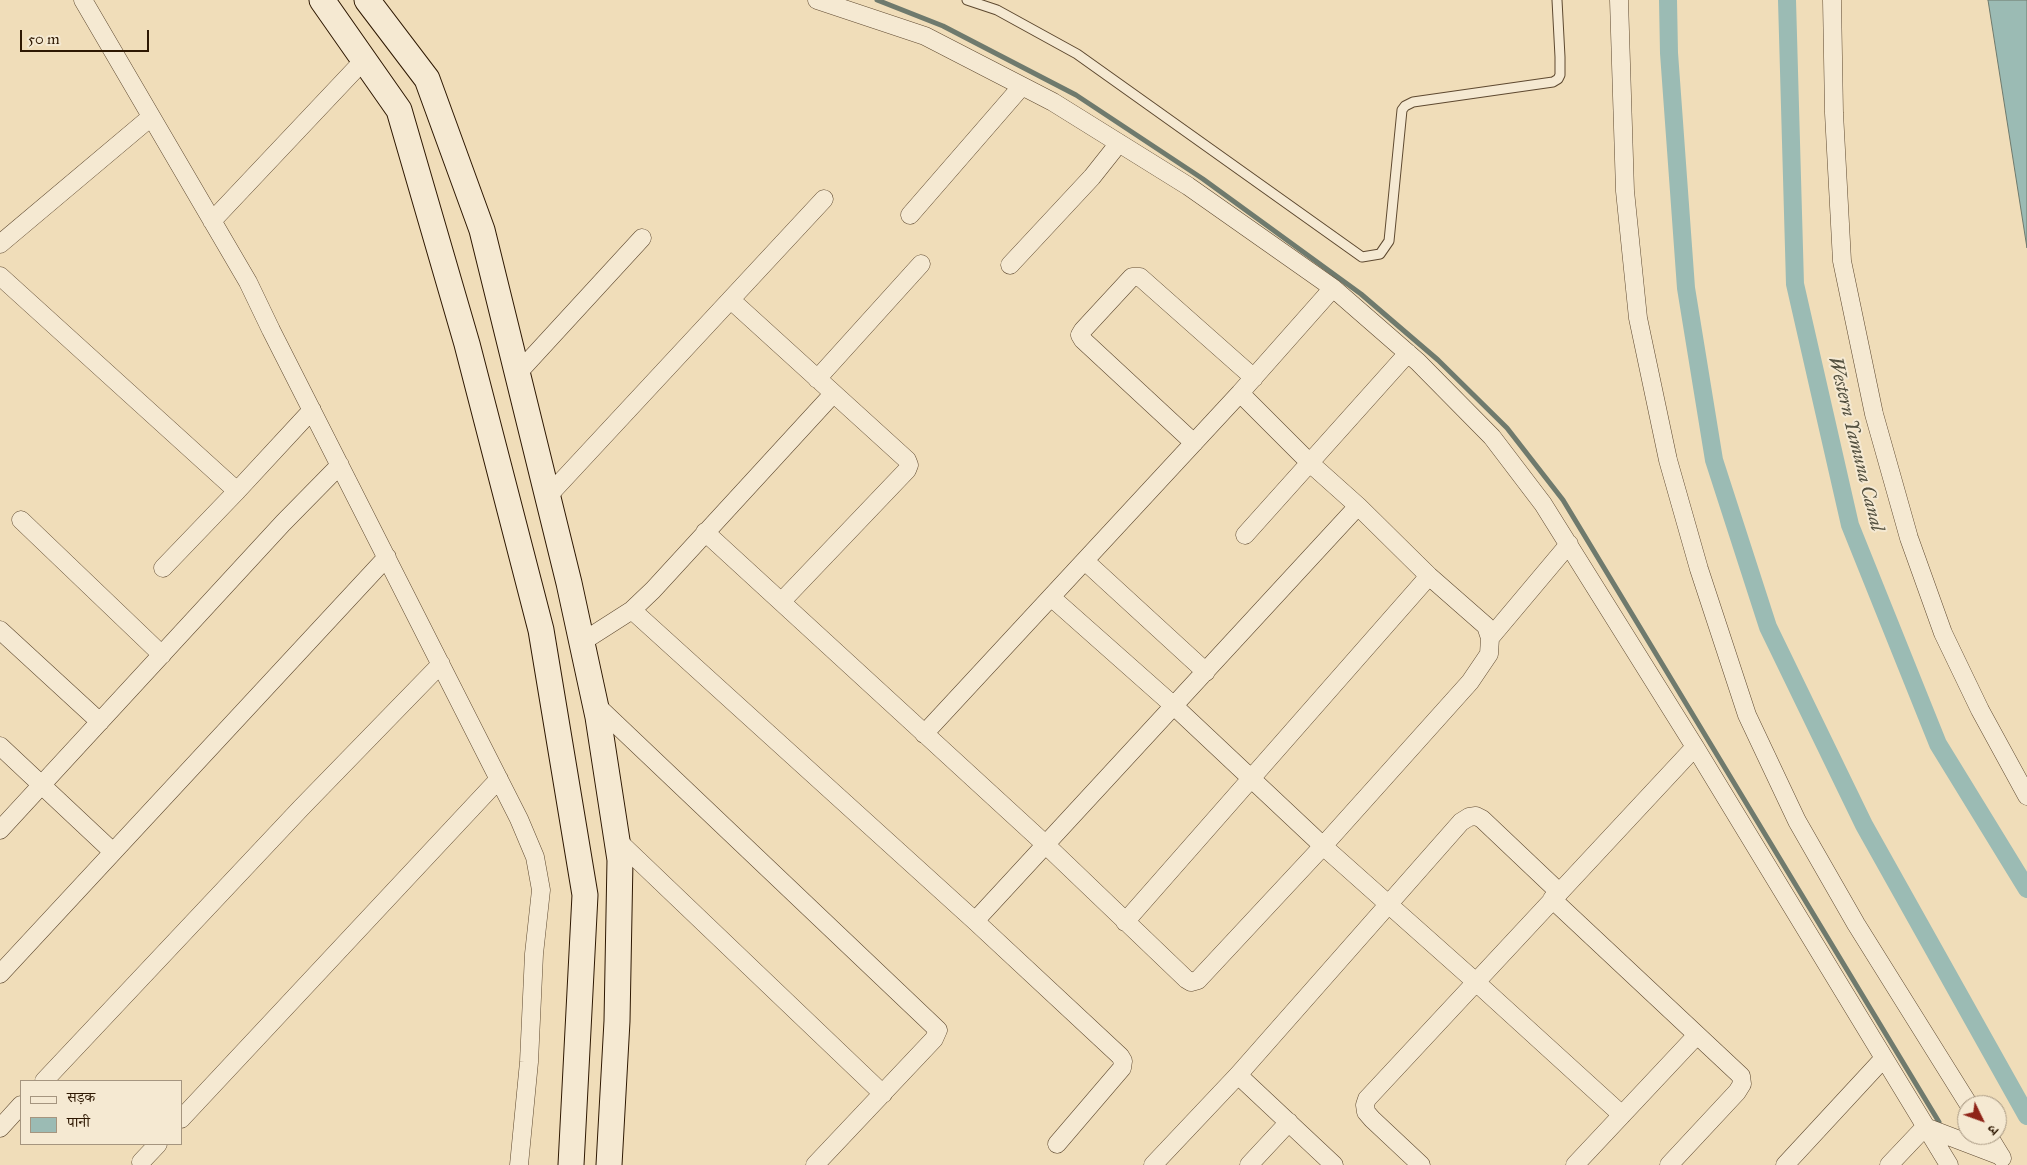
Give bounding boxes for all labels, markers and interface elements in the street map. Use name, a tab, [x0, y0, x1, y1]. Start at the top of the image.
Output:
scale bar	[22, 20, 151, 52]
text: 50 m	[28, 30, 60, 48]
water label: Western Yamuna Canal	[1822, 354, 1888, 534]
legend	[20, 1080, 182, 1145]
text: सड़क	[67, 1088, 95, 1106]
north arrow	[1957, 1095, 2007, 1145]
text: पानी	[67, 1113, 90, 1131]
text: उ	[1984, 1121, 2001, 1138]

